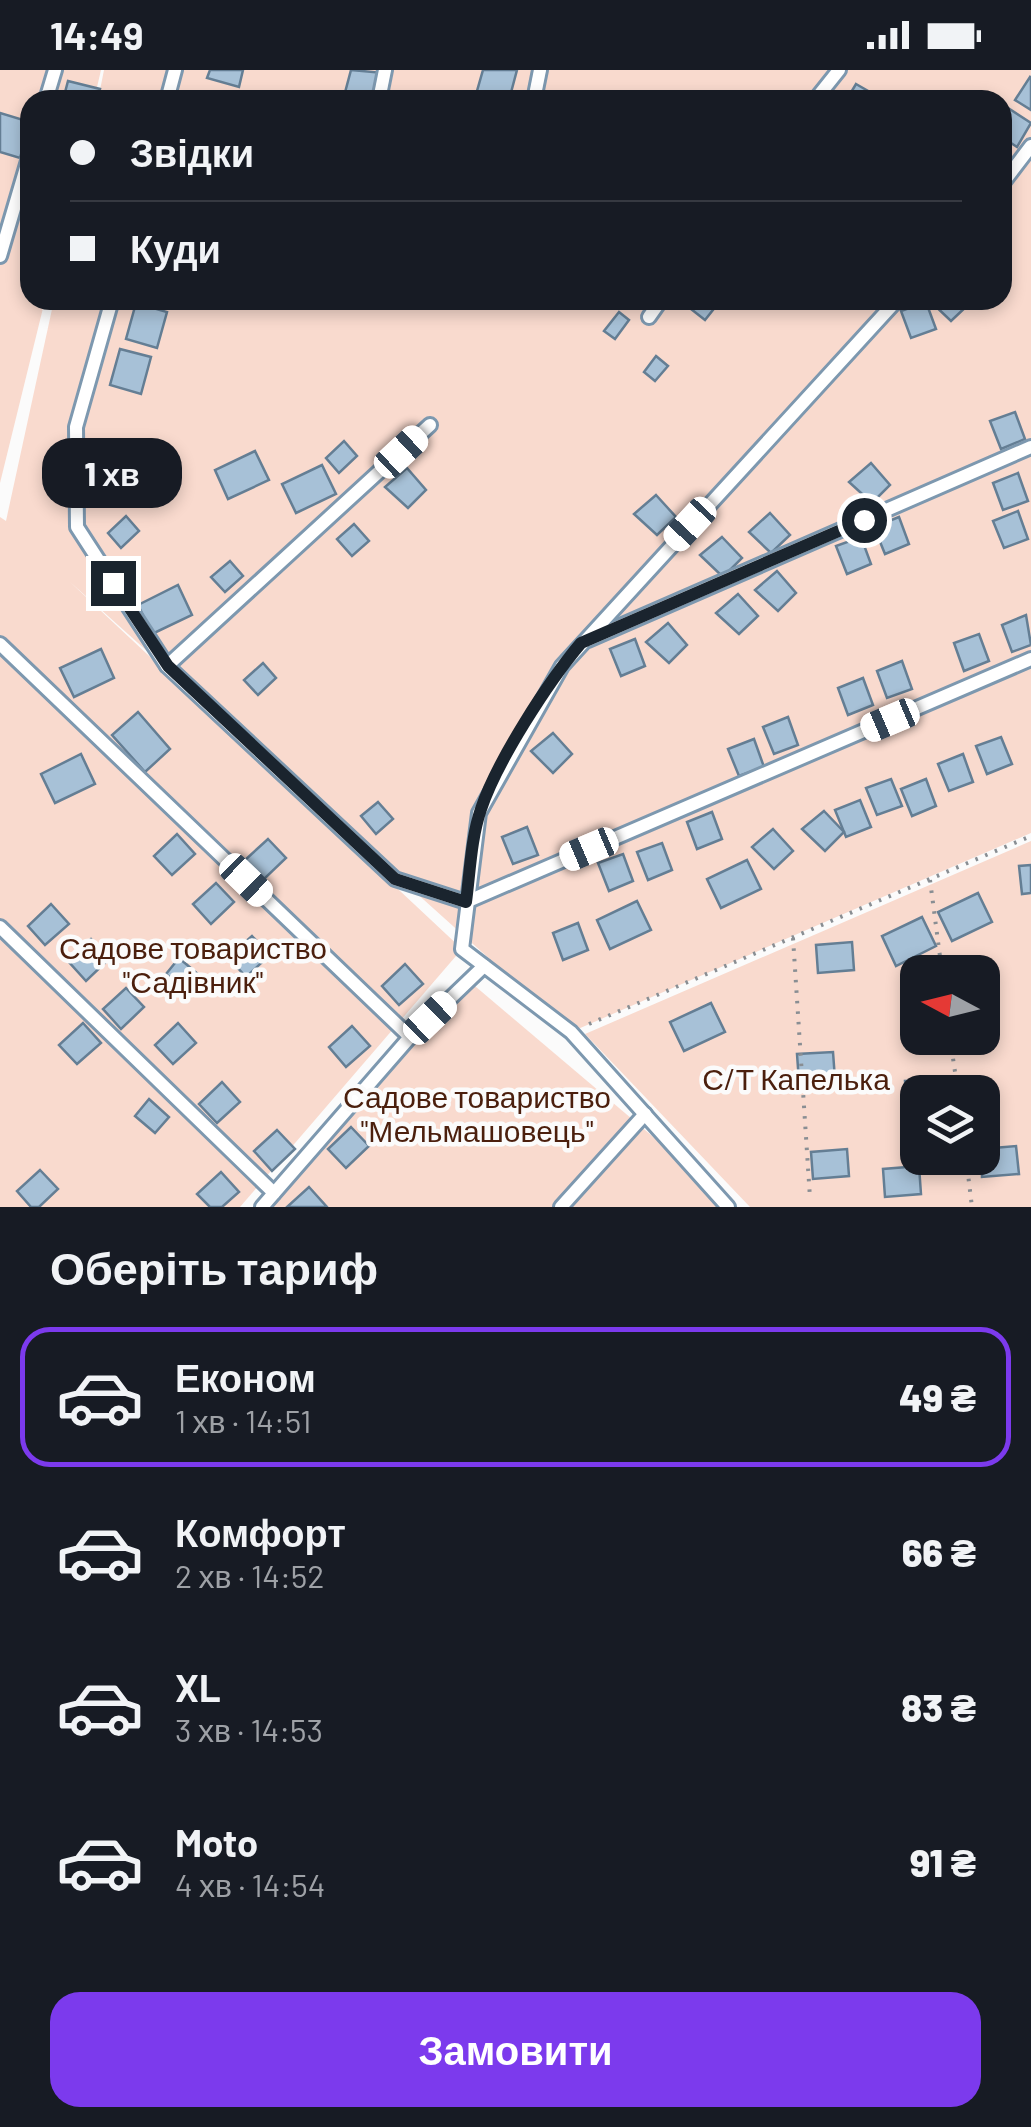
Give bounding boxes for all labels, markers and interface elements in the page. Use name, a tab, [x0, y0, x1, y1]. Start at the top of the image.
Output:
text: 14:49	[50, 12, 143, 58]
text: Звідки	[130, 129, 254, 175]
text: Куди	[130, 225, 221, 271]
car	[369, 421, 433, 483]
callout: 1 хв	[43, 438, 183, 508]
text: 1 хв	[84, 454, 140, 492]
car	[659, 492, 721, 556]
route start	[842, 498, 887, 543]
route end	[91, 561, 136, 606]
car	[857, 694, 923, 746]
car	[556, 823, 622, 875]
car	[214, 848, 278, 912]
park label: Садове товариство "Садівник"	[59, 929, 327, 999]
north arrow	[900, 955, 1000, 1055]
map controls	[900, 955, 1000, 1175]
car	[398, 986, 462, 1050]
park label: С/Т Капелька	[702, 1060, 890, 1096]
button: layers	[900, 1075, 1000, 1175]
park label: Садове товариство "Мельмашовець"	[343, 1078, 611, 1148]
text: Оберіть тариф	[50, 1240, 378, 1294]
icon: car	[55, 1352, 145, 1442]
text: Економ	[175, 1354, 316, 1400]
text: 49 ₴	[899, 1374, 976, 1420]
text: 1 хв · 14:51	[175, 1401, 312, 1439]
icon: car	[55, 1507, 145, 1597]
text: Комфорт	[175, 1509, 346, 1555]
text: 66 ₴	[902, 1529, 976, 1575]
text: 2 хв · 14:52	[175, 1556, 324, 1594]
icon: car	[55, 1662, 145, 1752]
text: XL	[175, 1664, 221, 1710]
text: 83 ₴	[901, 1684, 976, 1730]
text: 3 хв · 14:53	[175, 1710, 323, 1748]
icon: car	[55, 1817, 145, 1907]
text: Moto	[175, 1819, 258, 1865]
text: 91 ₴	[910, 1839, 976, 1885]
text: 4 хв · 14:54	[175, 1865, 325, 1903]
button: Замовити	[50, 1992, 981, 2107]

